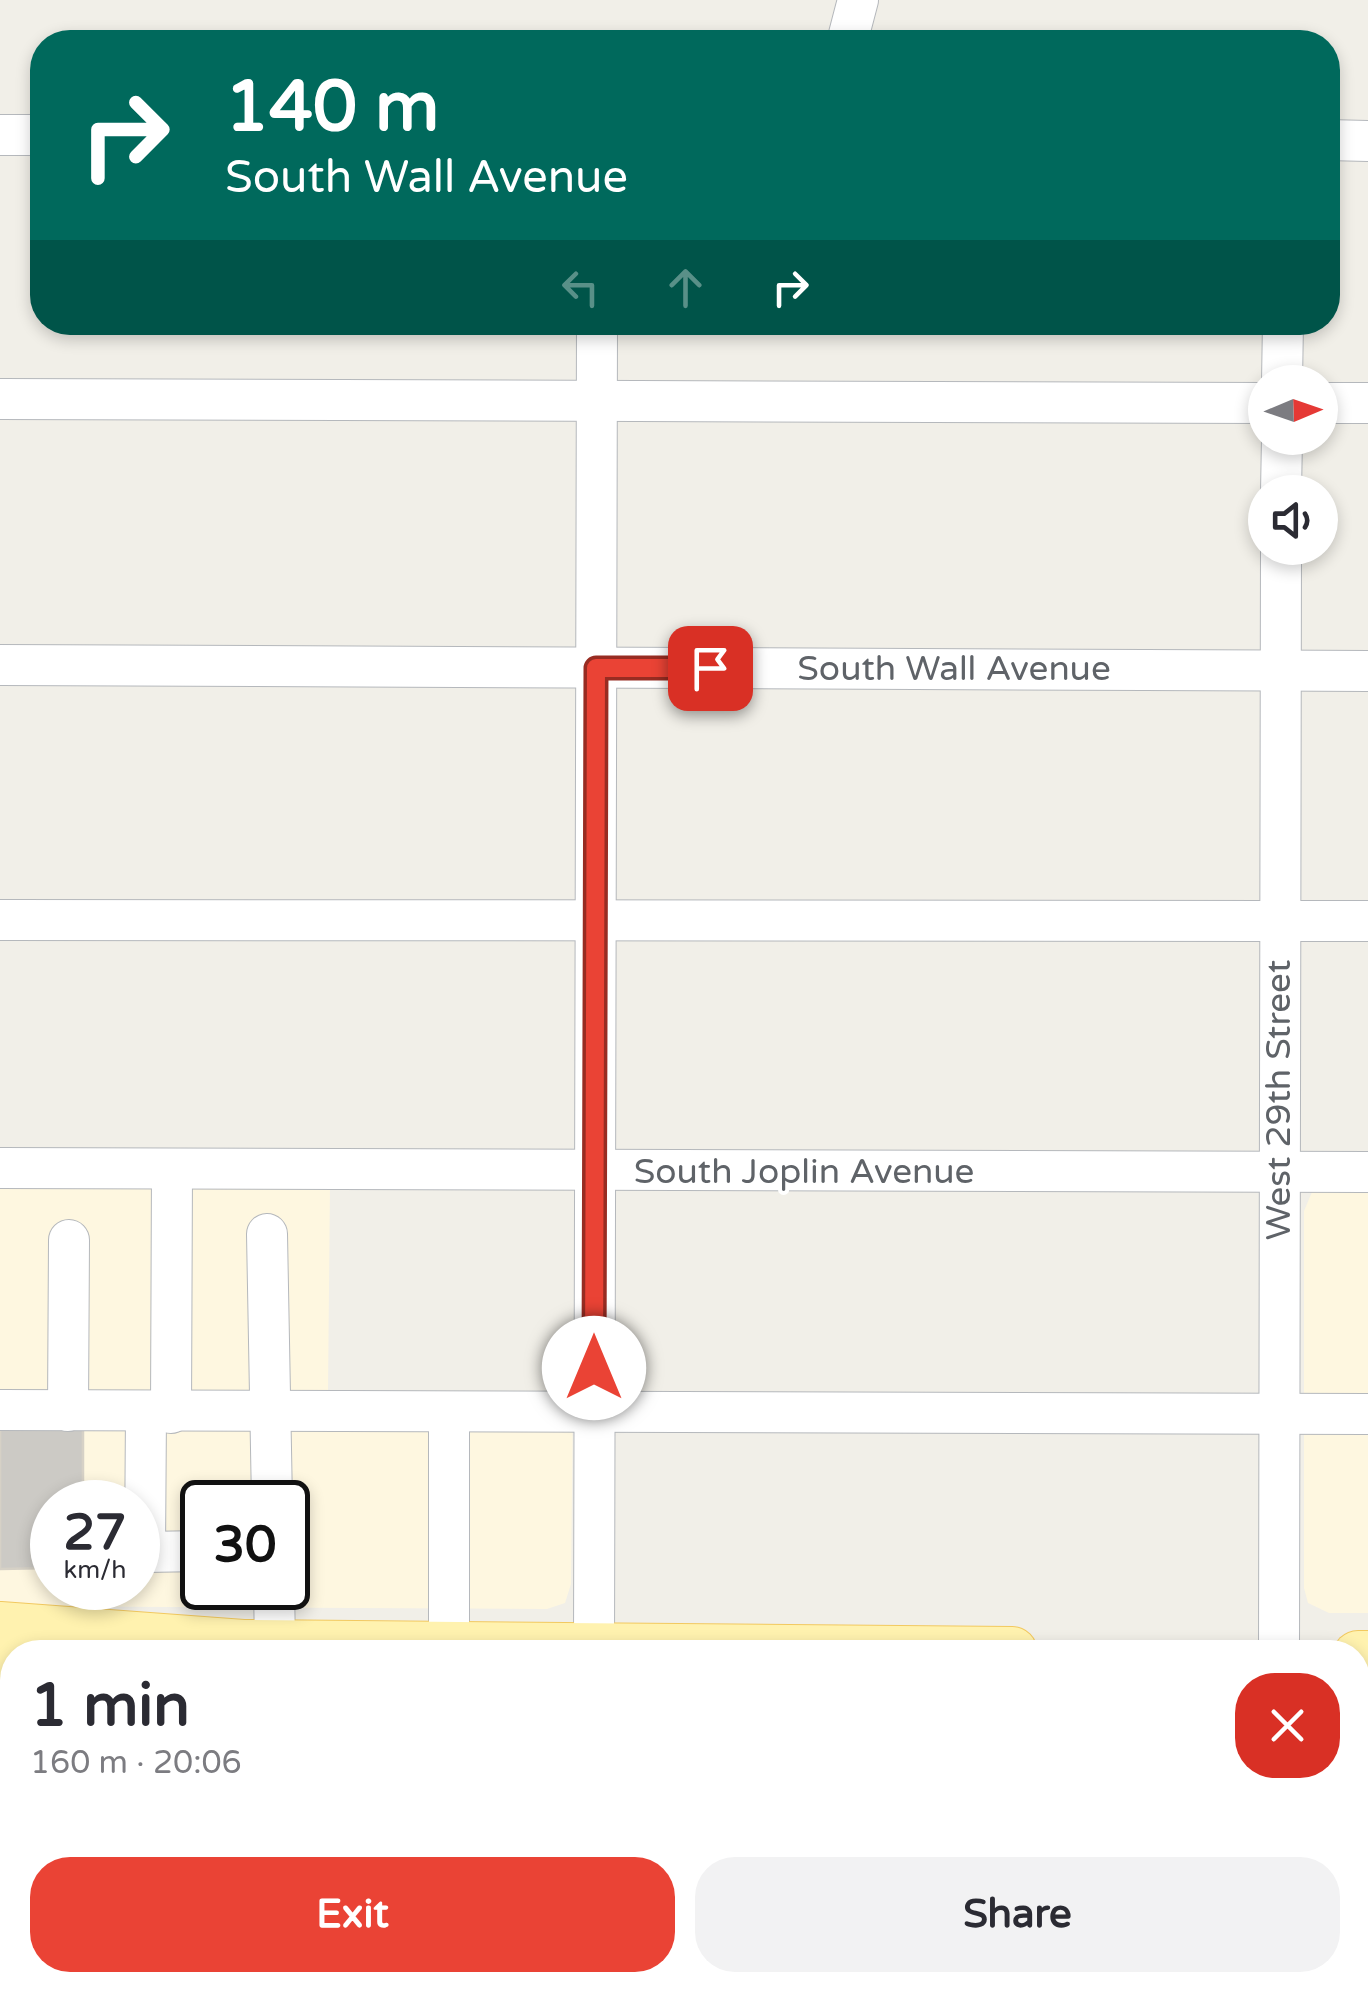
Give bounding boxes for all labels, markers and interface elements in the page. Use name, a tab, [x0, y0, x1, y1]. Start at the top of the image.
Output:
text: 140 m	[225, 66, 439, 150]
icon: right	[60, 70, 190, 200]
text: South Wall Avenue	[225, 151, 628, 205]
icon: left	[553, 260, 608, 315]
icon: ahead	[658, 260, 713, 315]
icon: right	[763, 260, 818, 315]
north arrow	[1248, 365, 1338, 455]
map controls	[1248, 365, 1338, 565]
button: sound	[1248, 475, 1338, 565]
pin	[668, 626, 753, 711]
icon: arrive	[683, 641, 738, 696]
street label: South Wall Avenue	[797, 648, 1111, 690]
street label: West 29th Street	[1258, 960, 1300, 1240]
street label: South Joplin Avenue	[634, 1151, 974, 1193]
position arrow	[542, 1316, 646, 1420]
speed limit sign: 30	[180, 1480, 310, 1610]
text: 27	[64, 1503, 126, 1563]
text: km/h	[64, 1555, 126, 1585]
text: 1 min	[30, 1670, 190, 1742]
button: close	[1235, 1673, 1340, 1778]
text: 160 m · 20:06	[30, 1744, 242, 1782]
button: Exit	[30, 1857, 675, 1972]
button: Share	[695, 1857, 1340, 1972]

